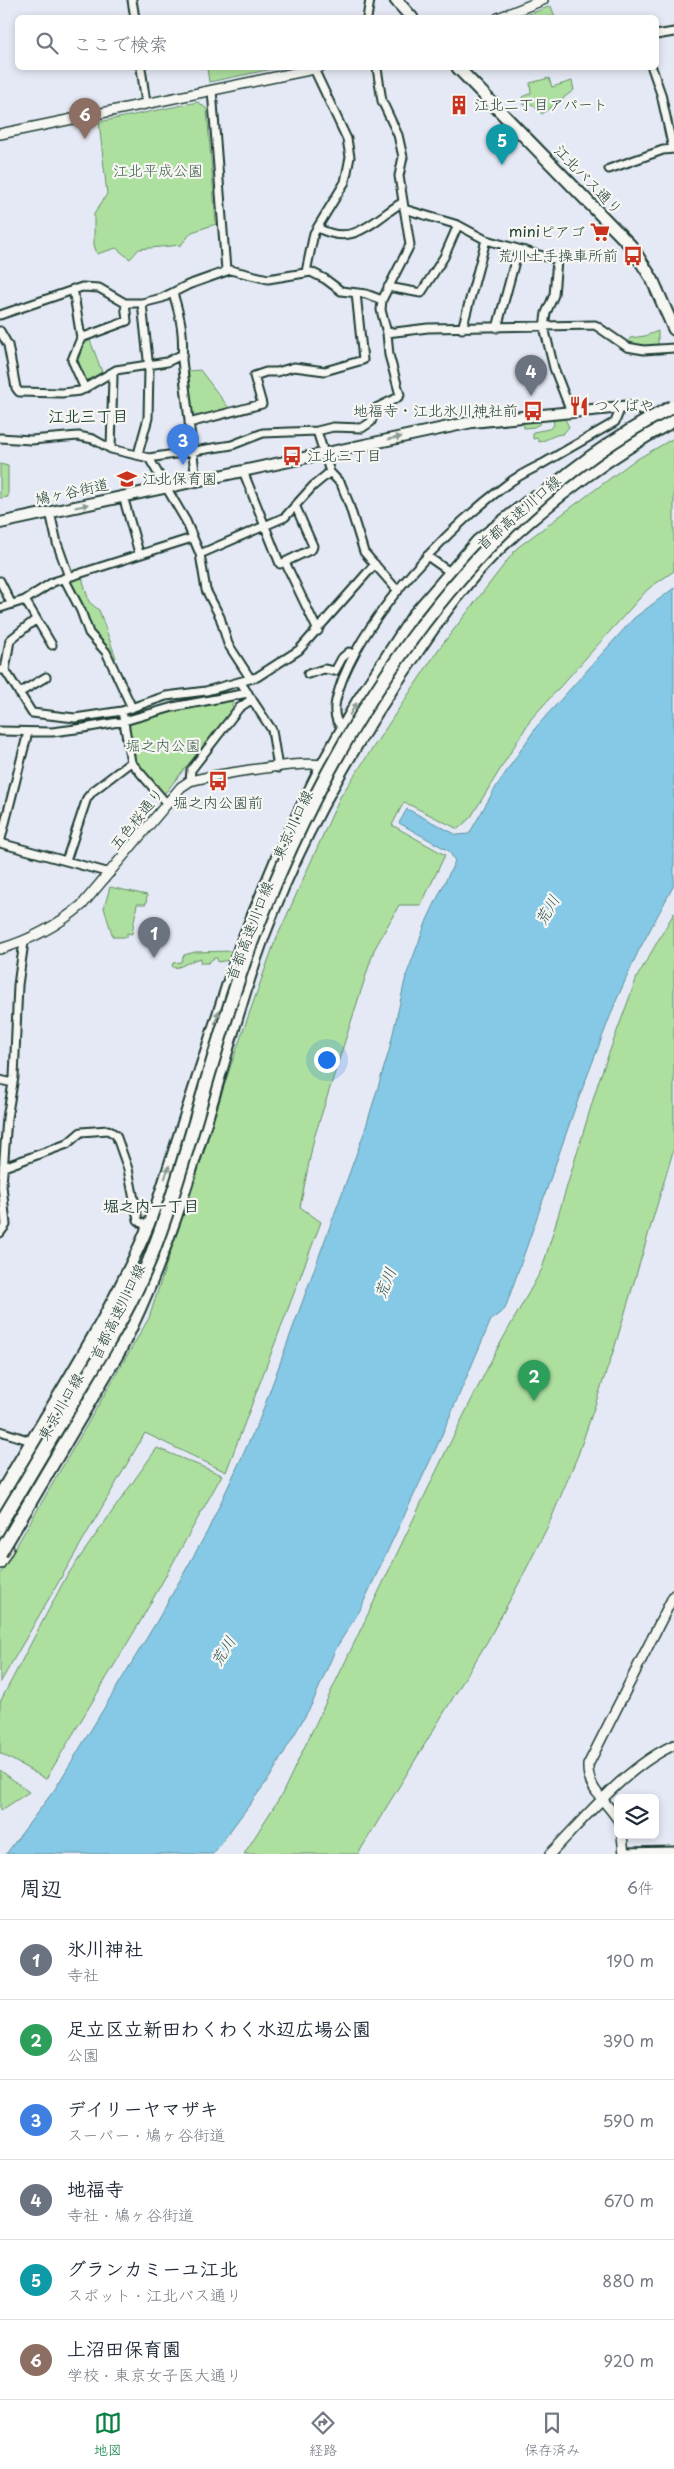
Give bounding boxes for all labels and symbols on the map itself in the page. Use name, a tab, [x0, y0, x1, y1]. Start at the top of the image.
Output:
place label: 江北二丁目アパート	[474, 92, 608, 115]
building icon: 江北二丁目アパート	[448, 94, 470, 116]
pin: 6	[69, 98, 101, 139]
pin: 5	[486, 124, 518, 165]
street label: 江北バス通り	[550, 139, 629, 219]
park label: 江北平成公園	[113, 158, 203, 181]
place label: miniピアゴ	[509, 219, 585, 242]
supermarket icon: miniピアゴ	[589, 221, 611, 243]
place label: 荒川土手操車所前	[498, 243, 618, 266]
bus stop icon: 荒川土手操車所前	[622, 245, 644, 267]
pin: 4	[515, 355, 547, 396]
place label: つくばや	[594, 393, 654, 416]
restaurant icon: つくばや	[568, 395, 590, 417]
place label: 地福寺・江北氷川神社前	[353, 398, 518, 421]
bus stop icon: 地福寺・江北氷川神社前	[522, 400, 544, 422]
district label: 江北三丁目	[48, 403, 128, 427]
pin: 3	[167, 424, 199, 465]
one-way arrow	[387, 434, 402, 442]
place label: 江北三丁目	[307, 443, 382, 466]
bus stop icon: 江北三丁目	[281, 445, 303, 467]
place label: 江北保育園	[142, 466, 217, 489]
school or university icon: 江北保育園	[116, 468, 138, 490]
street label: 首都高速川口線	[471, 469, 565, 555]
street label: 鳩ヶ谷街道	[33, 471, 111, 510]
one-way arrow	[74, 501, 90, 509]
one-way arrow	[348, 702, 357, 716]
park label: 堀之内公園	[125, 733, 201, 756]
bus stop icon: 堀之内公園前	[207, 770, 229, 792]
street label: 五色桜通り	[103, 782, 168, 854]
street label: 東京川口線	[265, 786, 318, 863]
place label: 堀之内公園前	[173, 790, 263, 813]
street label: 首都高速川口線	[219, 877, 278, 984]
water label: 荒川	[528, 890, 565, 929]
pin: 1	[138, 917, 170, 958]
one-way arrow	[213, 1009, 221, 1024]
your location	[314, 1047, 340, 1073]
one-way arrow	[163, 1164, 171, 1179]
district label: 堀之内一丁目	[103, 1193, 199, 1217]
street label: 首都高速川口線	[83, 1259, 150, 1364]
water label: 荒川	[367, 1263, 401, 1302]
pin: 2	[518, 1360, 550, 1401]
street label: 東京川口線	[31, 1368, 88, 1444]
water label: 荒川	[203, 1631, 241, 1670]

